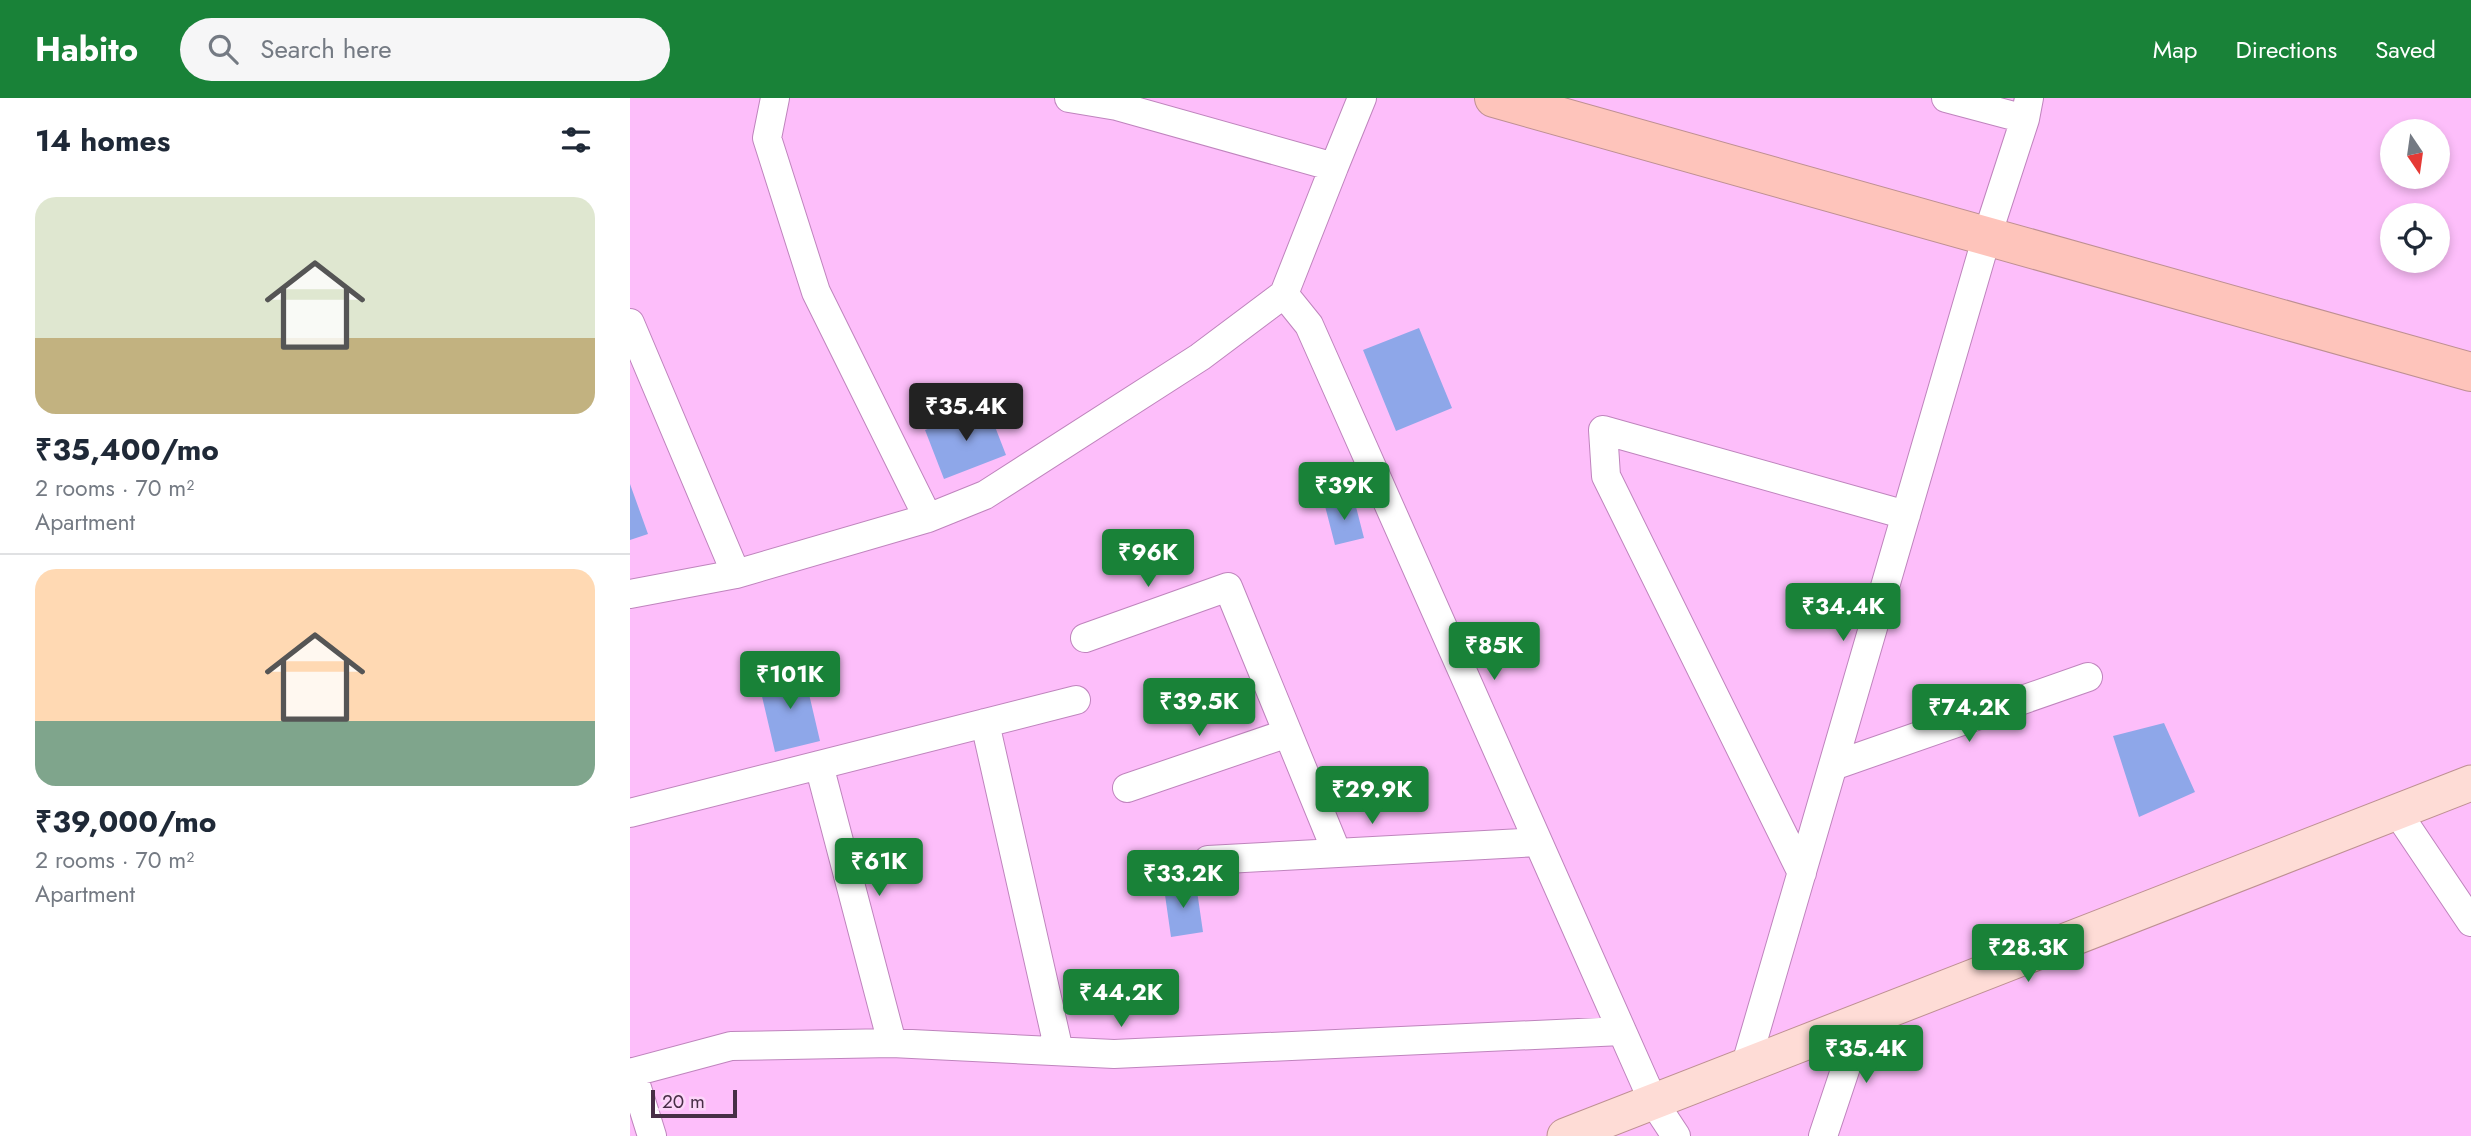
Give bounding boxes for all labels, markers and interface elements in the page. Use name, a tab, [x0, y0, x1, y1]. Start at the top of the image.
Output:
search box	[180, 18, 670, 81]
text: Habito	[35, 26, 138, 73]
icon: search	[204, 30, 242, 68]
text: Search here	[260, 30, 392, 68]
text: Map	[2153, 32, 2198, 67]
text: Directions	[2236, 32, 2337, 67]
text: Saved	[2375, 32, 2436, 67]
text: 14 homes	[35, 119, 170, 162]
north arrow	[2380, 119, 2450, 189]
map controls	[2380, 119, 2450, 273]
icon: filters	[557, 121, 595, 159]
button: locate	[2380, 203, 2450, 273]
icon: home	[252, 242, 378, 368]
pin: ₹35.4K	[909, 384, 1023, 443]
text: ₹35.4K	[925, 389, 1007, 423]
text: ₹35,400/mo	[35, 428, 219, 471]
pin: ₹39K	[1303, 462, 1385, 522]
text: ₹39K	[1315, 468, 1373, 502]
text: 2 rooms · 70 m²	[35, 471, 194, 505]
text: Apartment	[35, 505, 135, 539]
pin: ₹96K	[1107, 530, 1189, 589]
text: ₹96K	[1118, 535, 1178, 569]
pin: ₹34.4K	[1786, 584, 1900, 643]
text: ₹34.4K	[1801, 589, 1885, 623]
icon: home	[252, 614, 378, 740]
pin: ₹85K	[1453, 622, 1535, 682]
text: ₹85K	[1465, 628, 1523, 662]
pin: ₹101K	[741, 652, 839, 711]
text: ₹101K	[756, 657, 824, 691]
pin: ₹39.5K	[1142, 678, 1256, 738]
text: ₹39.5K	[1159, 684, 1239, 718]
pin: ₹74.2K	[1912, 684, 2026, 744]
text: ₹74.2K	[1928, 690, 2010, 724]
pin: ₹29.9K	[1315, 766, 1429, 826]
text: ₹29.9K	[1332, 772, 1412, 806]
text: ₹39,000/mo	[35, 800, 217, 843]
pin: ₹61K	[838, 838, 920, 898]
text: 2 rooms · 70 m²	[35, 843, 194, 877]
text: ₹61K	[851, 844, 907, 878]
pin: ₹33.2K	[1126, 850, 1240, 910]
text: ₹33.2K	[1143, 856, 1223, 890]
text: Apartment	[35, 877, 135, 911]
pin: ₹28.3K	[1971, 924, 2085, 984]
text: ₹28.3K	[1988, 930, 2068, 964]
pin: ₹44.2K	[1064, 970, 1178, 1029]
text: ₹44.2K	[1079, 975, 1163, 1009]
pin: ₹35.4K	[1809, 1026, 1923, 1085]
text: ₹35.4K	[1825, 1031, 1907, 1065]
scale bar	[651, 1087, 737, 1119]
text: 20 m	[662, 1088, 705, 1115]

